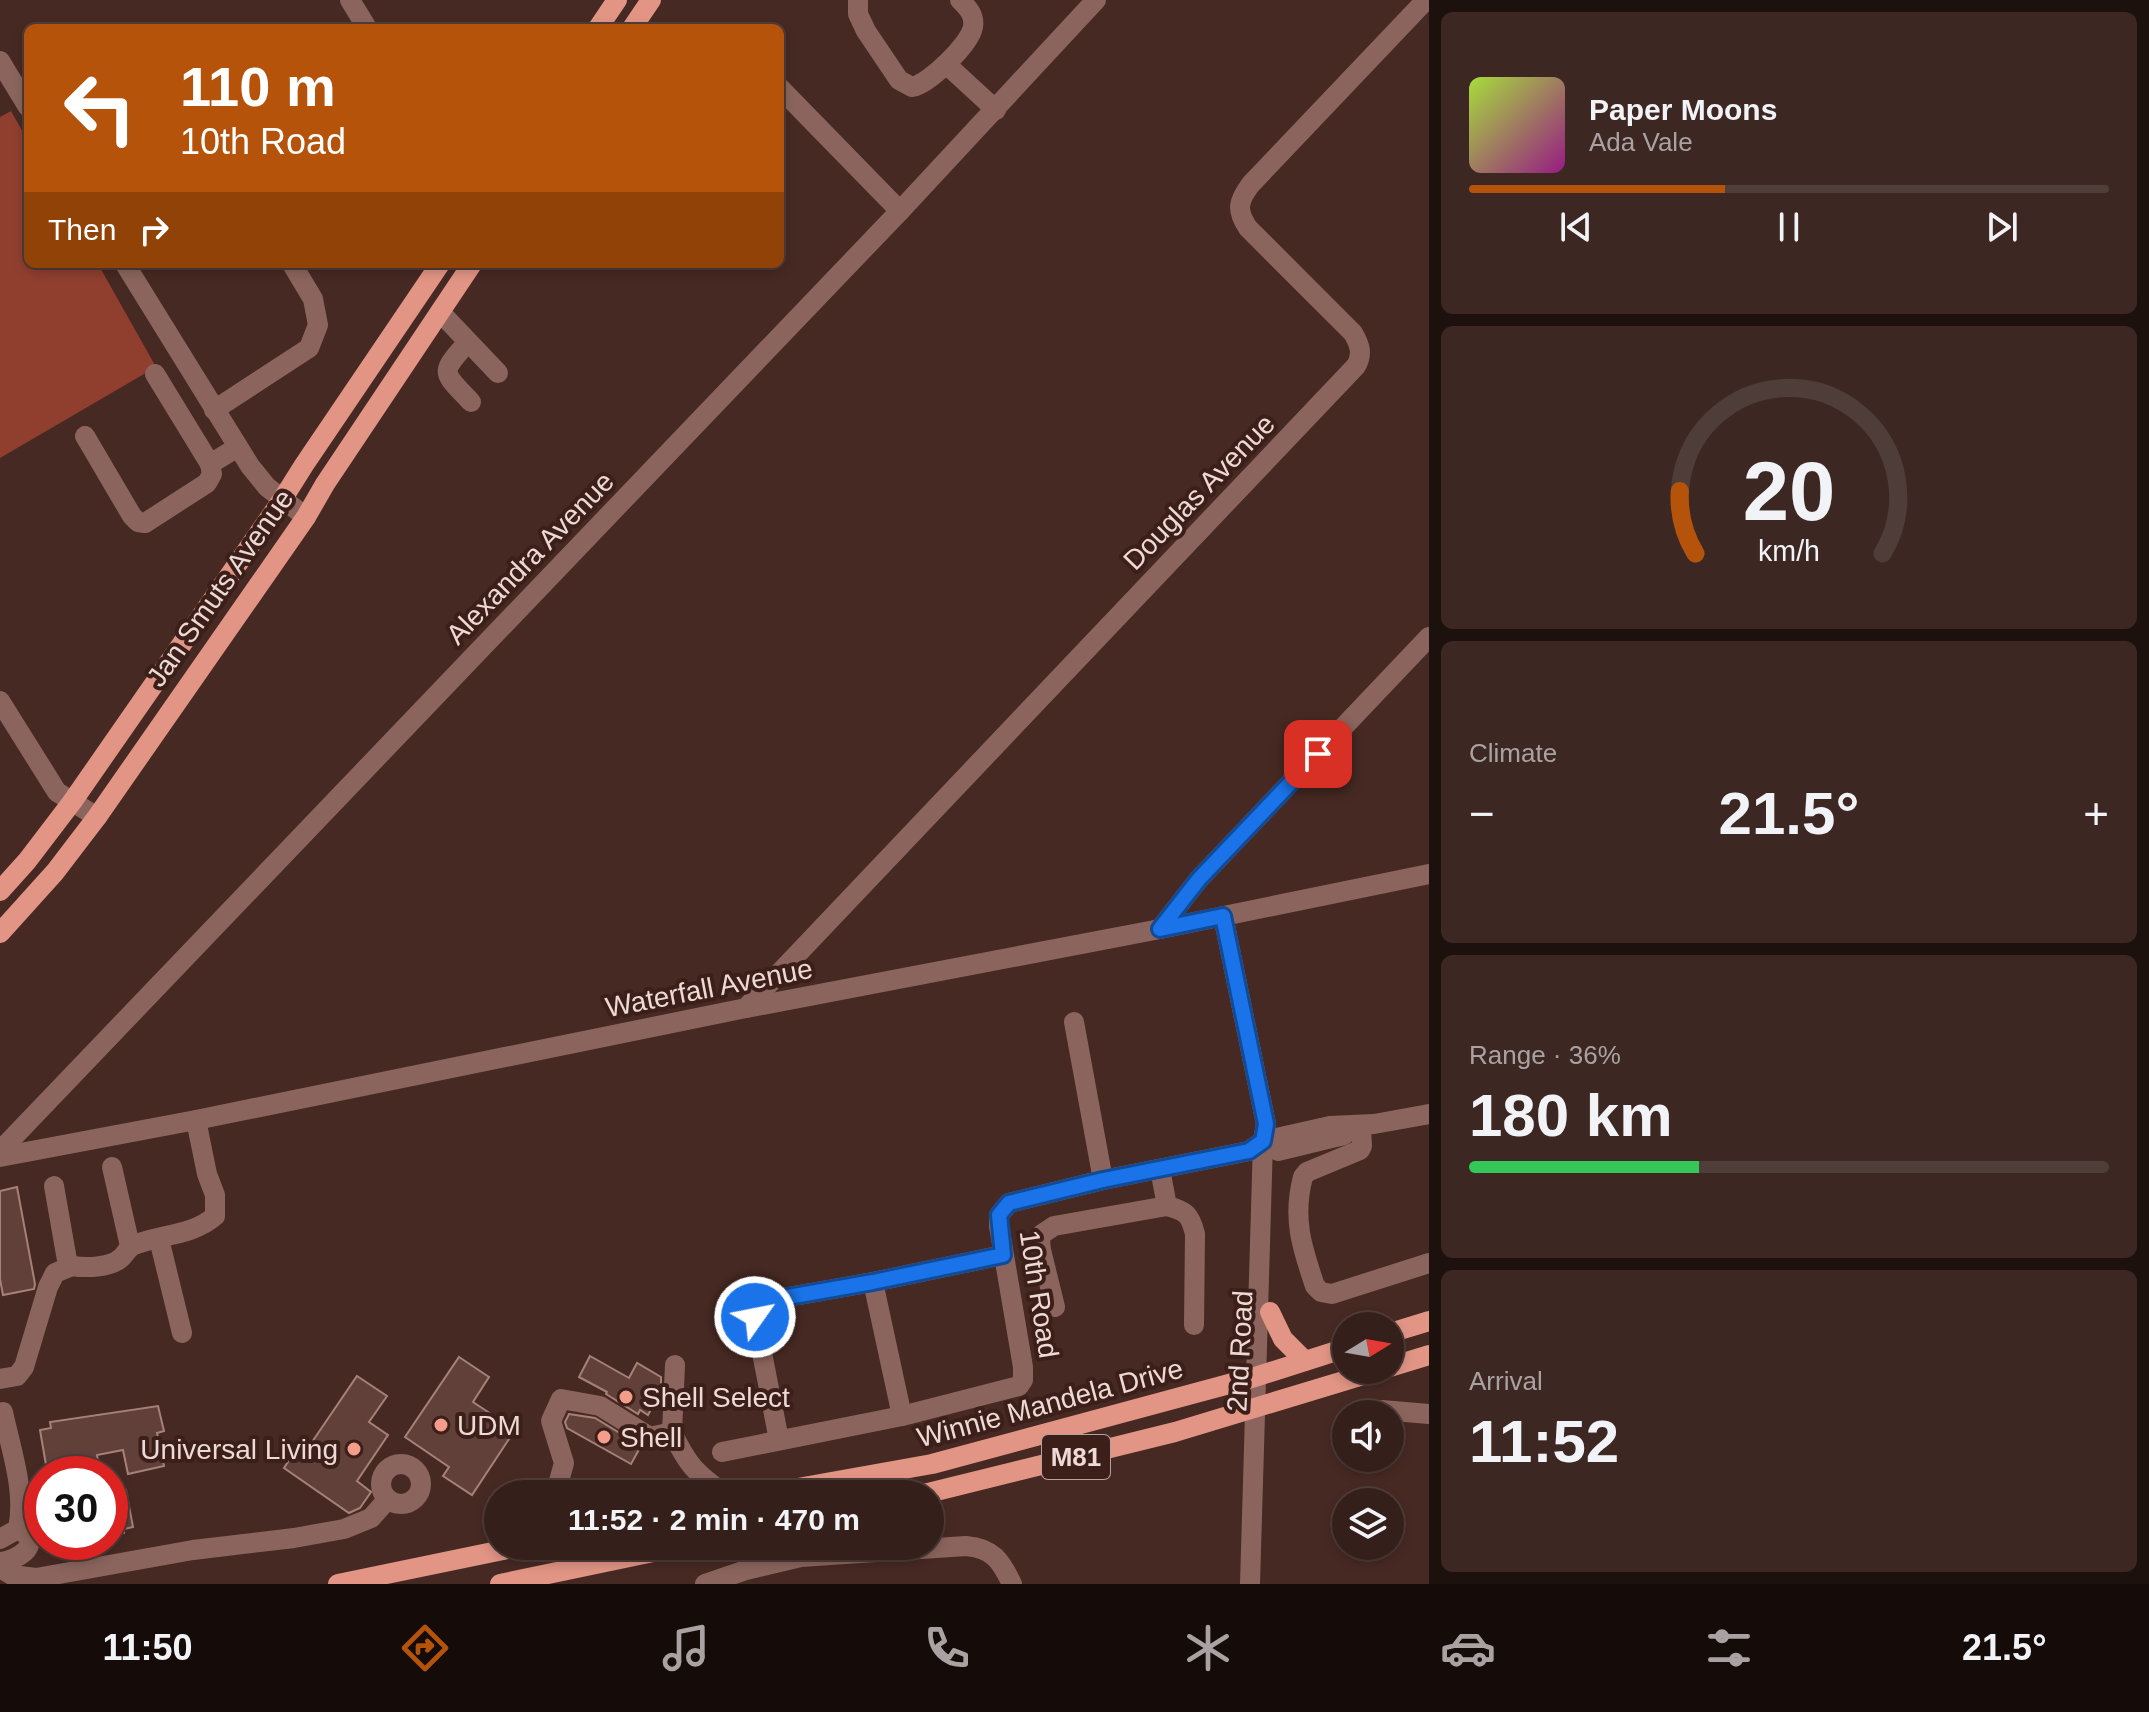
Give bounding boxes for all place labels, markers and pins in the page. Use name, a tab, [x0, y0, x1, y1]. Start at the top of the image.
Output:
pin	[1284, 720, 1352, 788]
place label: Shell Select	[642, 1382, 790, 1413]
marker: Shell Select	[617, 1388, 635, 1406]
place label: UDM	[457, 1410, 521, 1441]
marker: UDM	[432, 1416, 450, 1434]
place label: Shell	[620, 1422, 682, 1453]
marker: Shell	[595, 1428, 613, 1446]
place label: Universal Living	[140, 1434, 338, 1465]
marker: Universal Living	[345, 1440, 363, 1458]

